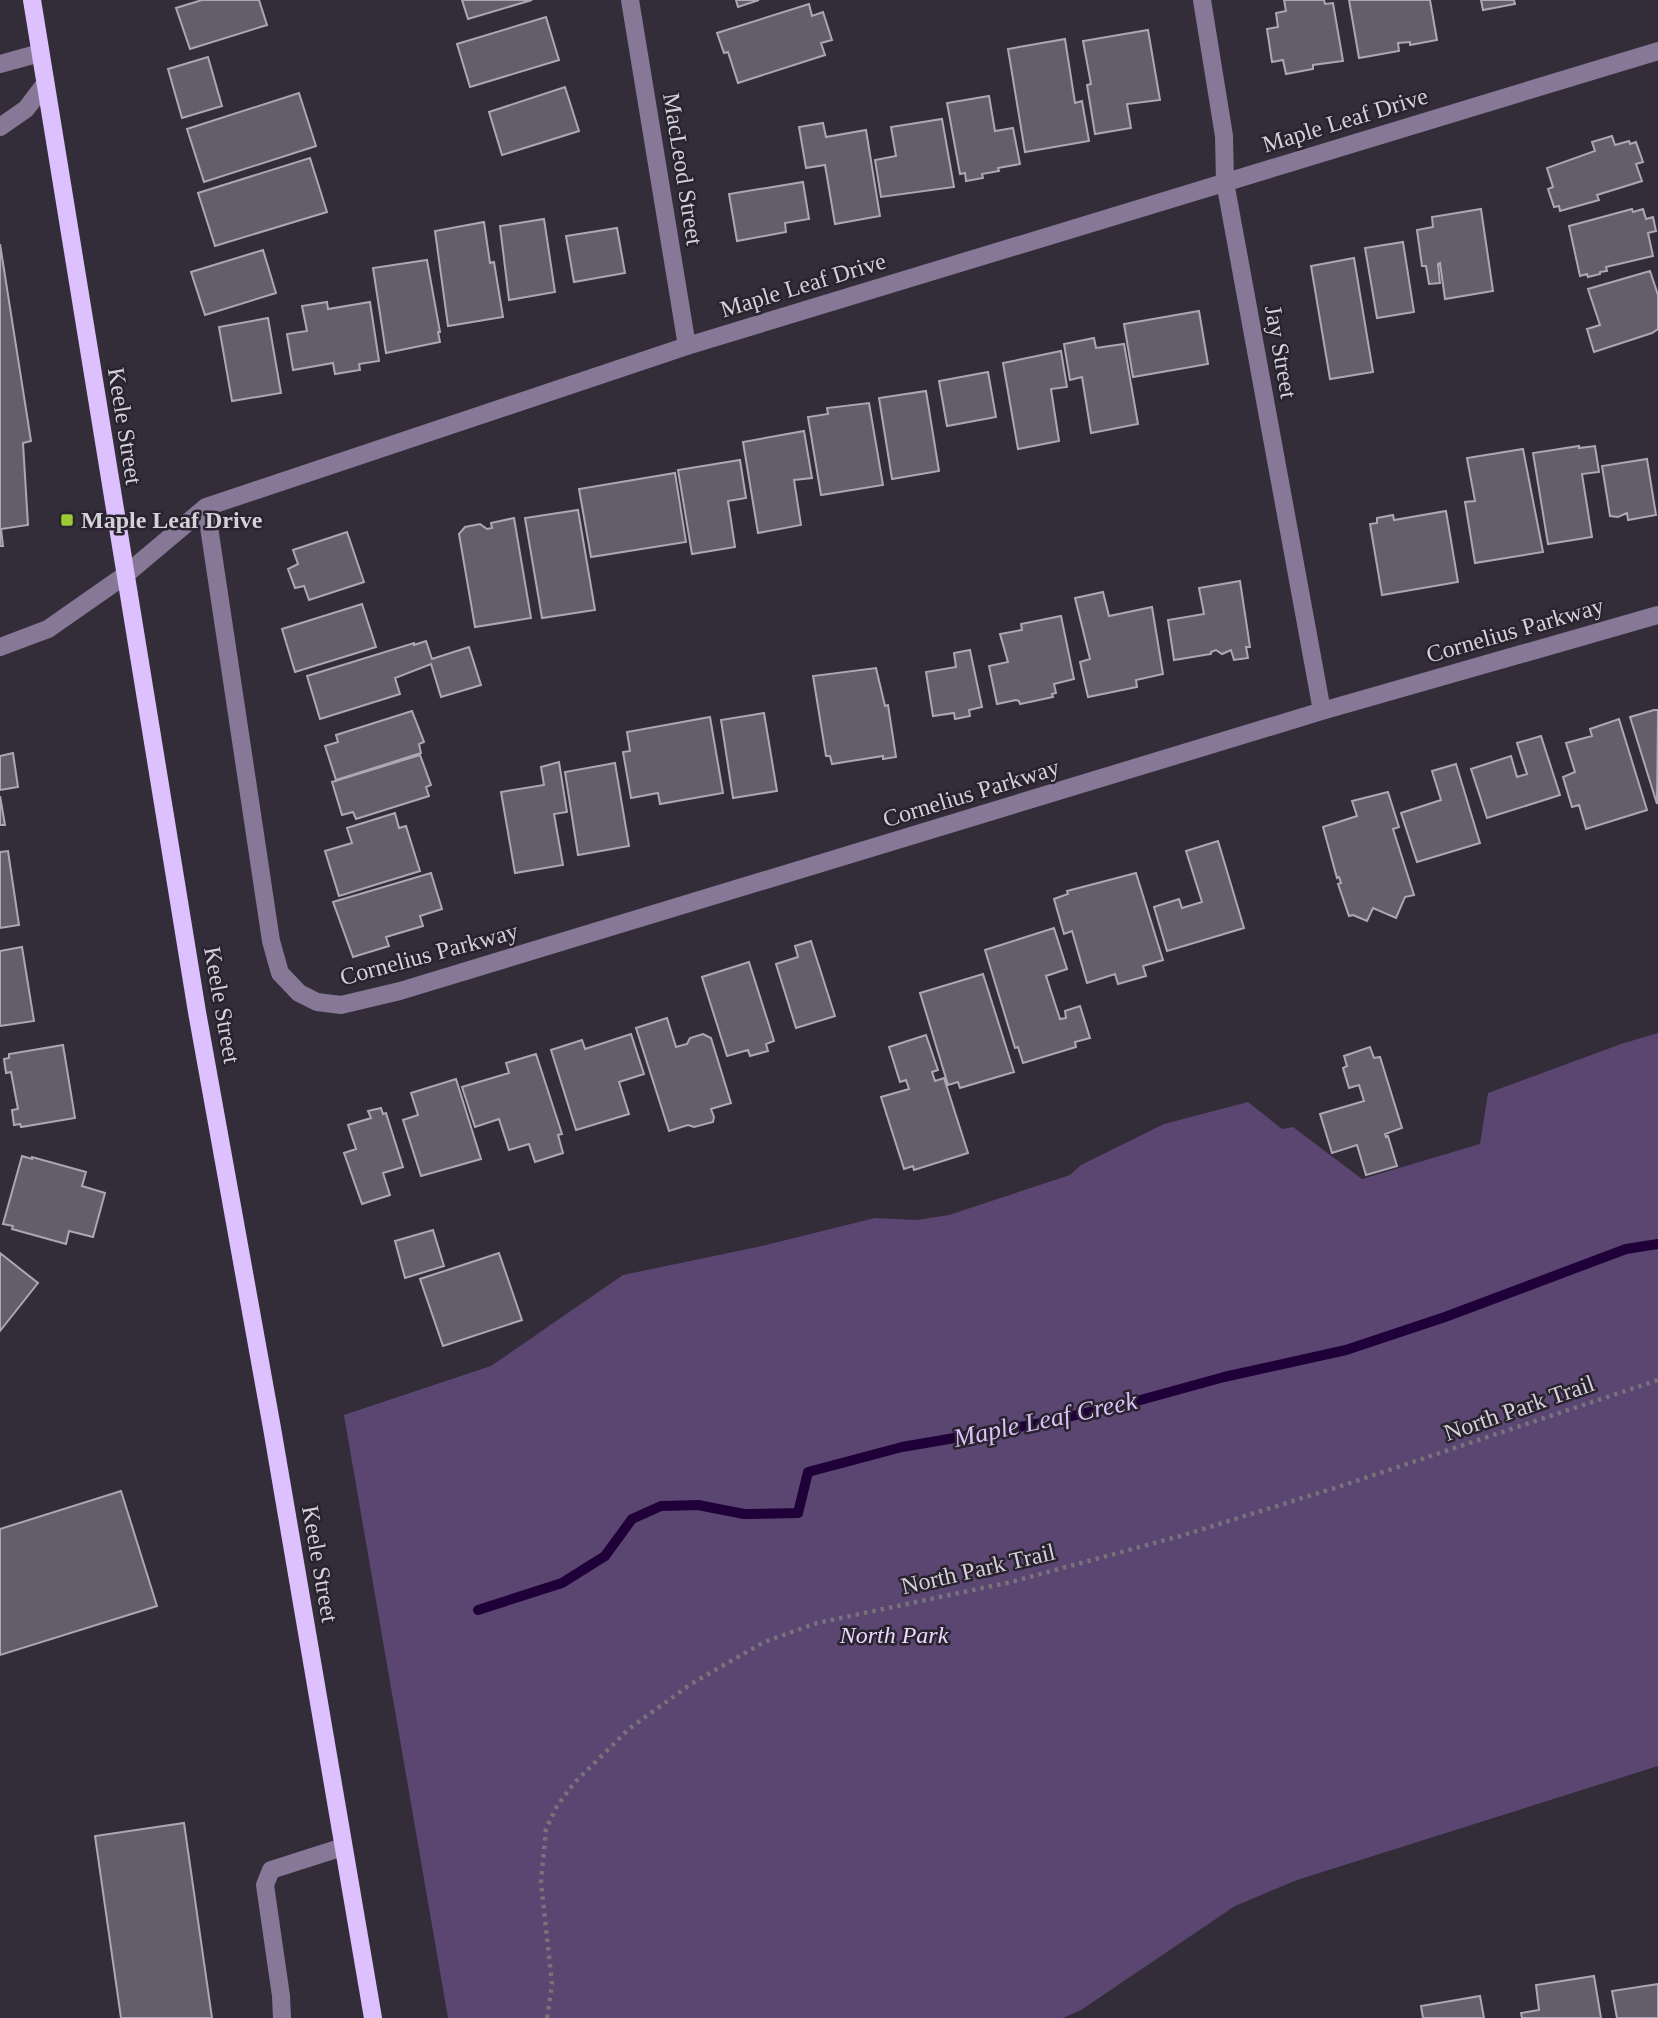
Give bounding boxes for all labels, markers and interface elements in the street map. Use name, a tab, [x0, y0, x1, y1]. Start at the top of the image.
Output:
street label: Maple Leaf Drive	[1259, 82, 1431, 158]
street label: MacLeod Street	[658, 91, 708, 247]
street label: Maple Leaf Drive	[717, 247, 889, 323]
street label: Jay Street	[1260, 303, 1302, 401]
street label: Keele Street	[103, 366, 147, 487]
place label: Maple Leaf Drive	[81, 507, 263, 533]
marker: Maple Leaf Drive	[59, 512, 75, 528]
street label: Cornelius Parkway	[1423, 592, 1607, 668]
street label: Cornelius Parkway	[880, 754, 1062, 832]
street label: Cornelius Parkway	[337, 918, 521, 990]
street label: Keele Street	[199, 945, 245, 1066]
street label: North Park Trail	[1440, 1370, 1598, 1446]
water label: Maple Leaf Creek	[950, 1386, 1140, 1453]
street label: Keele Street	[297, 1504, 343, 1625]
street label: North Park Trail	[898, 1539, 1058, 1599]
park label: North Park	[839, 1622, 949, 1648]

